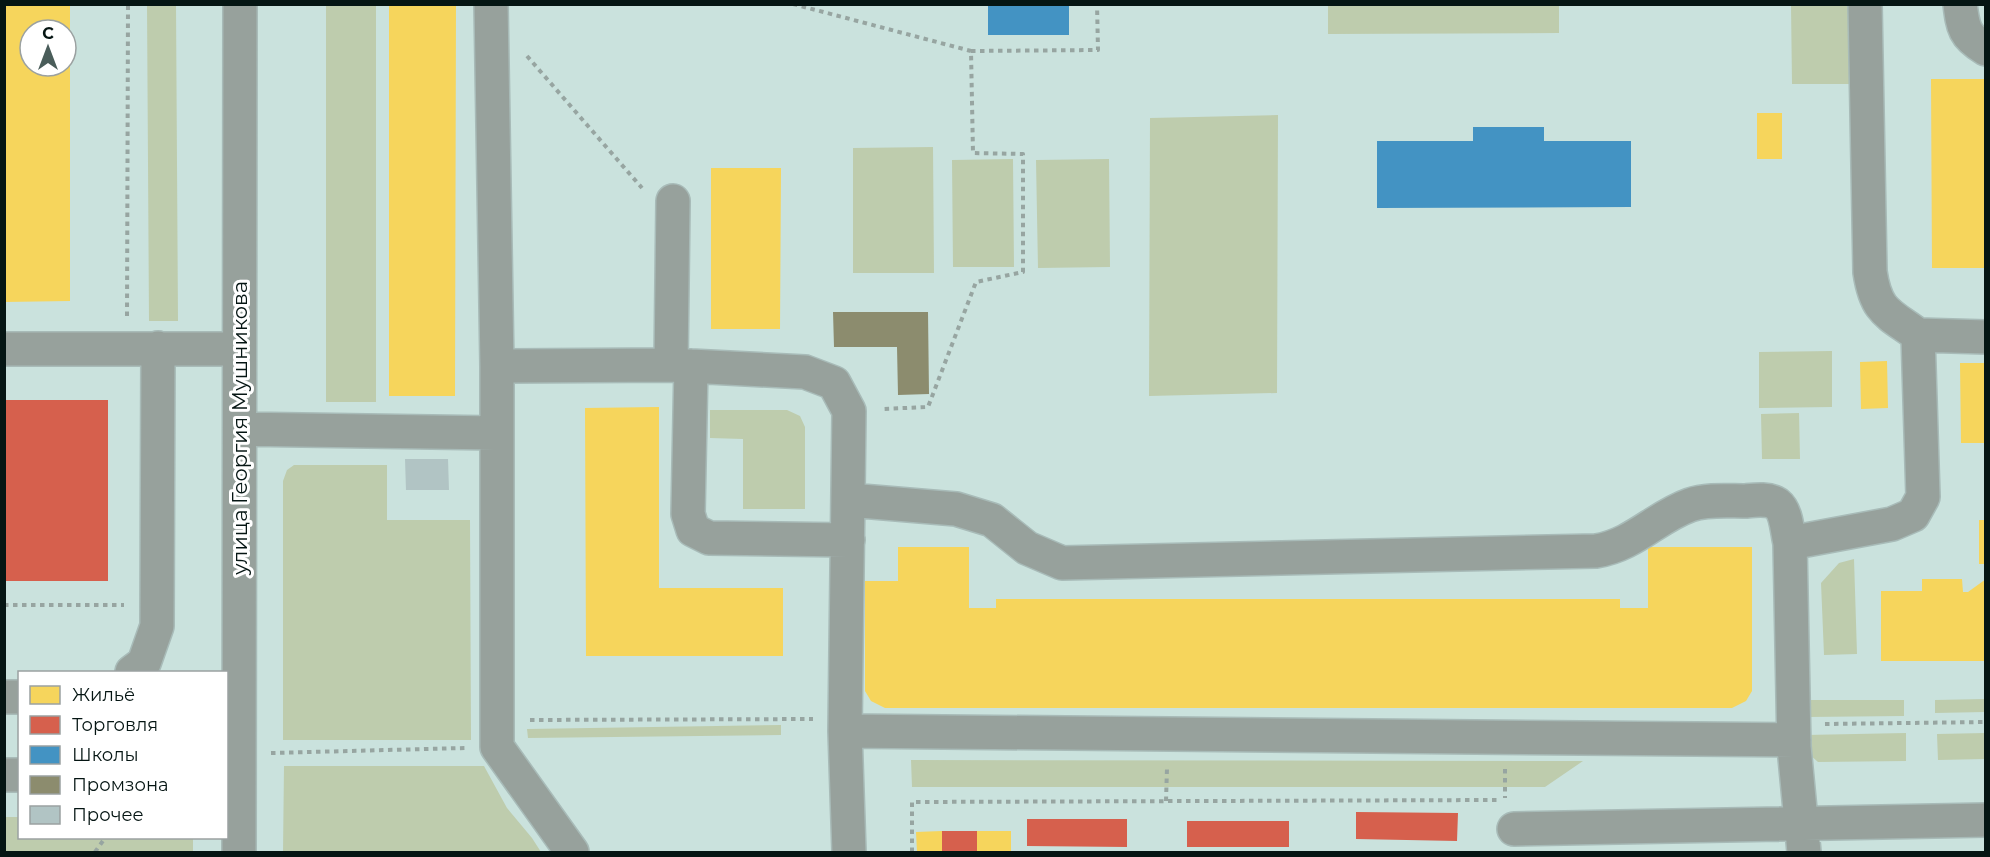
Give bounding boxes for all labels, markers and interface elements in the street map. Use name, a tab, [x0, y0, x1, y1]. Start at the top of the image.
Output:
north arrow	[18, 18, 78, 78]
text: С	[42, 24, 54, 43]
street label: улица Георгия Мушникова	[227, 281, 252, 576]
legend	[18, 671, 228, 839]
text: Жильё	[72, 684, 135, 706]
text: Торговля	[72, 714, 158, 736]
text: Школы	[72, 744, 139, 766]
text: Промзона	[72, 774, 169, 796]
text: Прочее	[72, 804, 144, 826]

